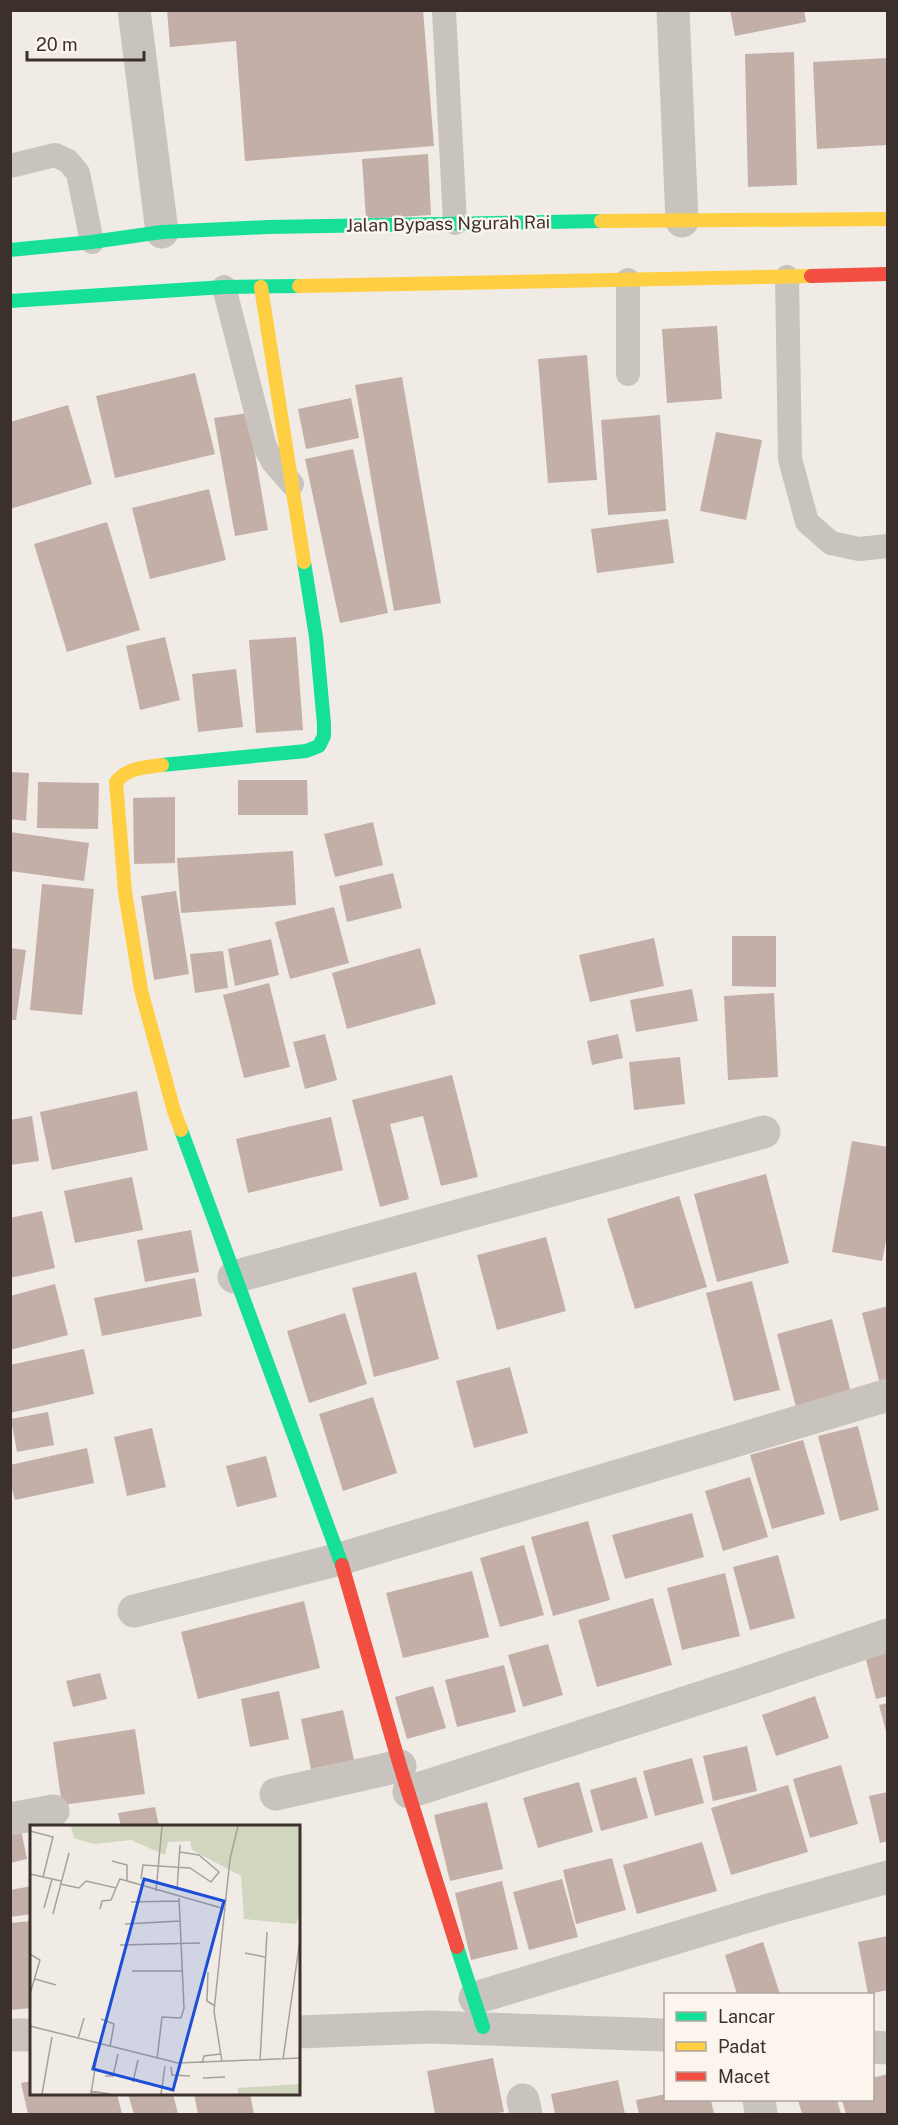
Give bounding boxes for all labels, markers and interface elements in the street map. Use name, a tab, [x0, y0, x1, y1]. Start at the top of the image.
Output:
scale bar	[27, 24, 144, 62]
text: 20 m	[36, 34, 78, 55]
street label: Jalan Bypass Ngurah Rai	[346, 211, 550, 236]
inset map	[30, 1825, 300, 2095]
legend	[664, 1993, 874, 2101]
text: Lancar	[718, 2006, 775, 2027]
text: Padat	[718, 2036, 767, 2057]
text: Macet	[718, 2066, 770, 2087]

